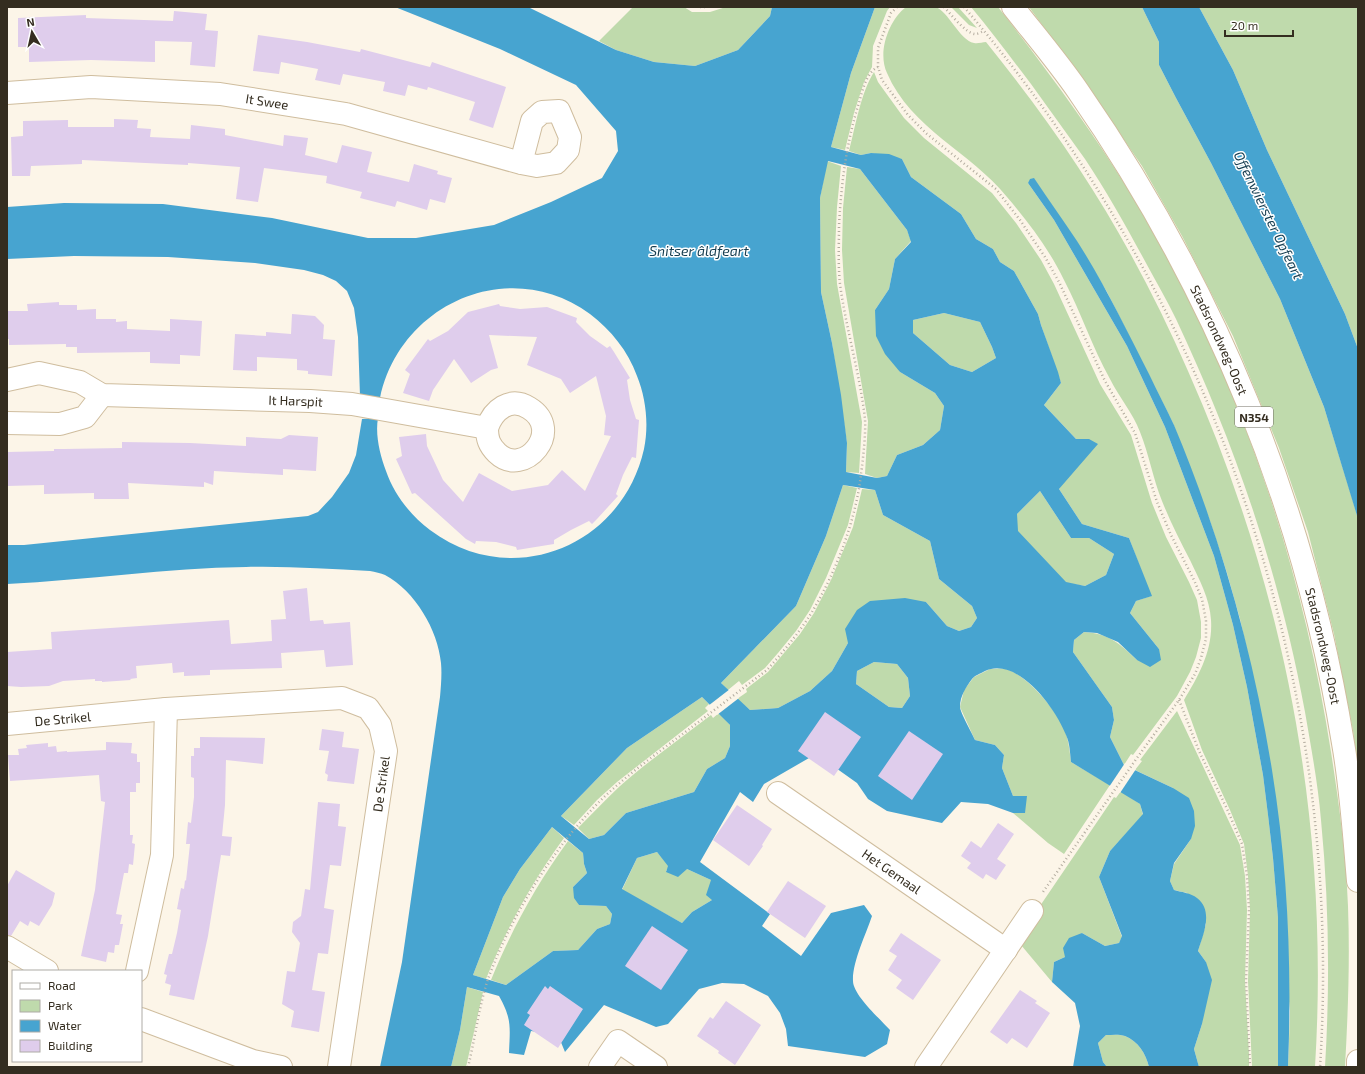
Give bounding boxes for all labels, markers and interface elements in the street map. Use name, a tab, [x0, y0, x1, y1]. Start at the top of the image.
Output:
north arrow	[12, 12, 52, 52]
scale bar	[1225, 12, 1293, 38]
text: N	[25, 15, 35, 29]
text: 20 m	[1231, 18, 1258, 32]
street label: It Swee	[244, 90, 290, 113]
water label: Offenwierster Opfeart	[1231, 148, 1308, 283]
water label: Snitser âldfeart	[649, 242, 749, 259]
street label: Stadsrondweg-Oost	[1187, 282, 1251, 397]
street label: It Harspit	[268, 392, 324, 410]
road number: N354	[1235, 407, 1273, 427]
street label: Stadsrondweg-Oost	[1302, 586, 1344, 706]
street label: De Strikel	[34, 708, 92, 729]
street label: De Strikel	[369, 755, 393, 813]
street label: Het Gemaal	[859, 845, 924, 897]
legend	[12, 970, 142, 1062]
text: Road	[48, 978, 76, 992]
text: Park	[48, 998, 73, 1012]
text: Water	[48, 1018, 82, 1032]
text: Building	[48, 1038, 93, 1052]

